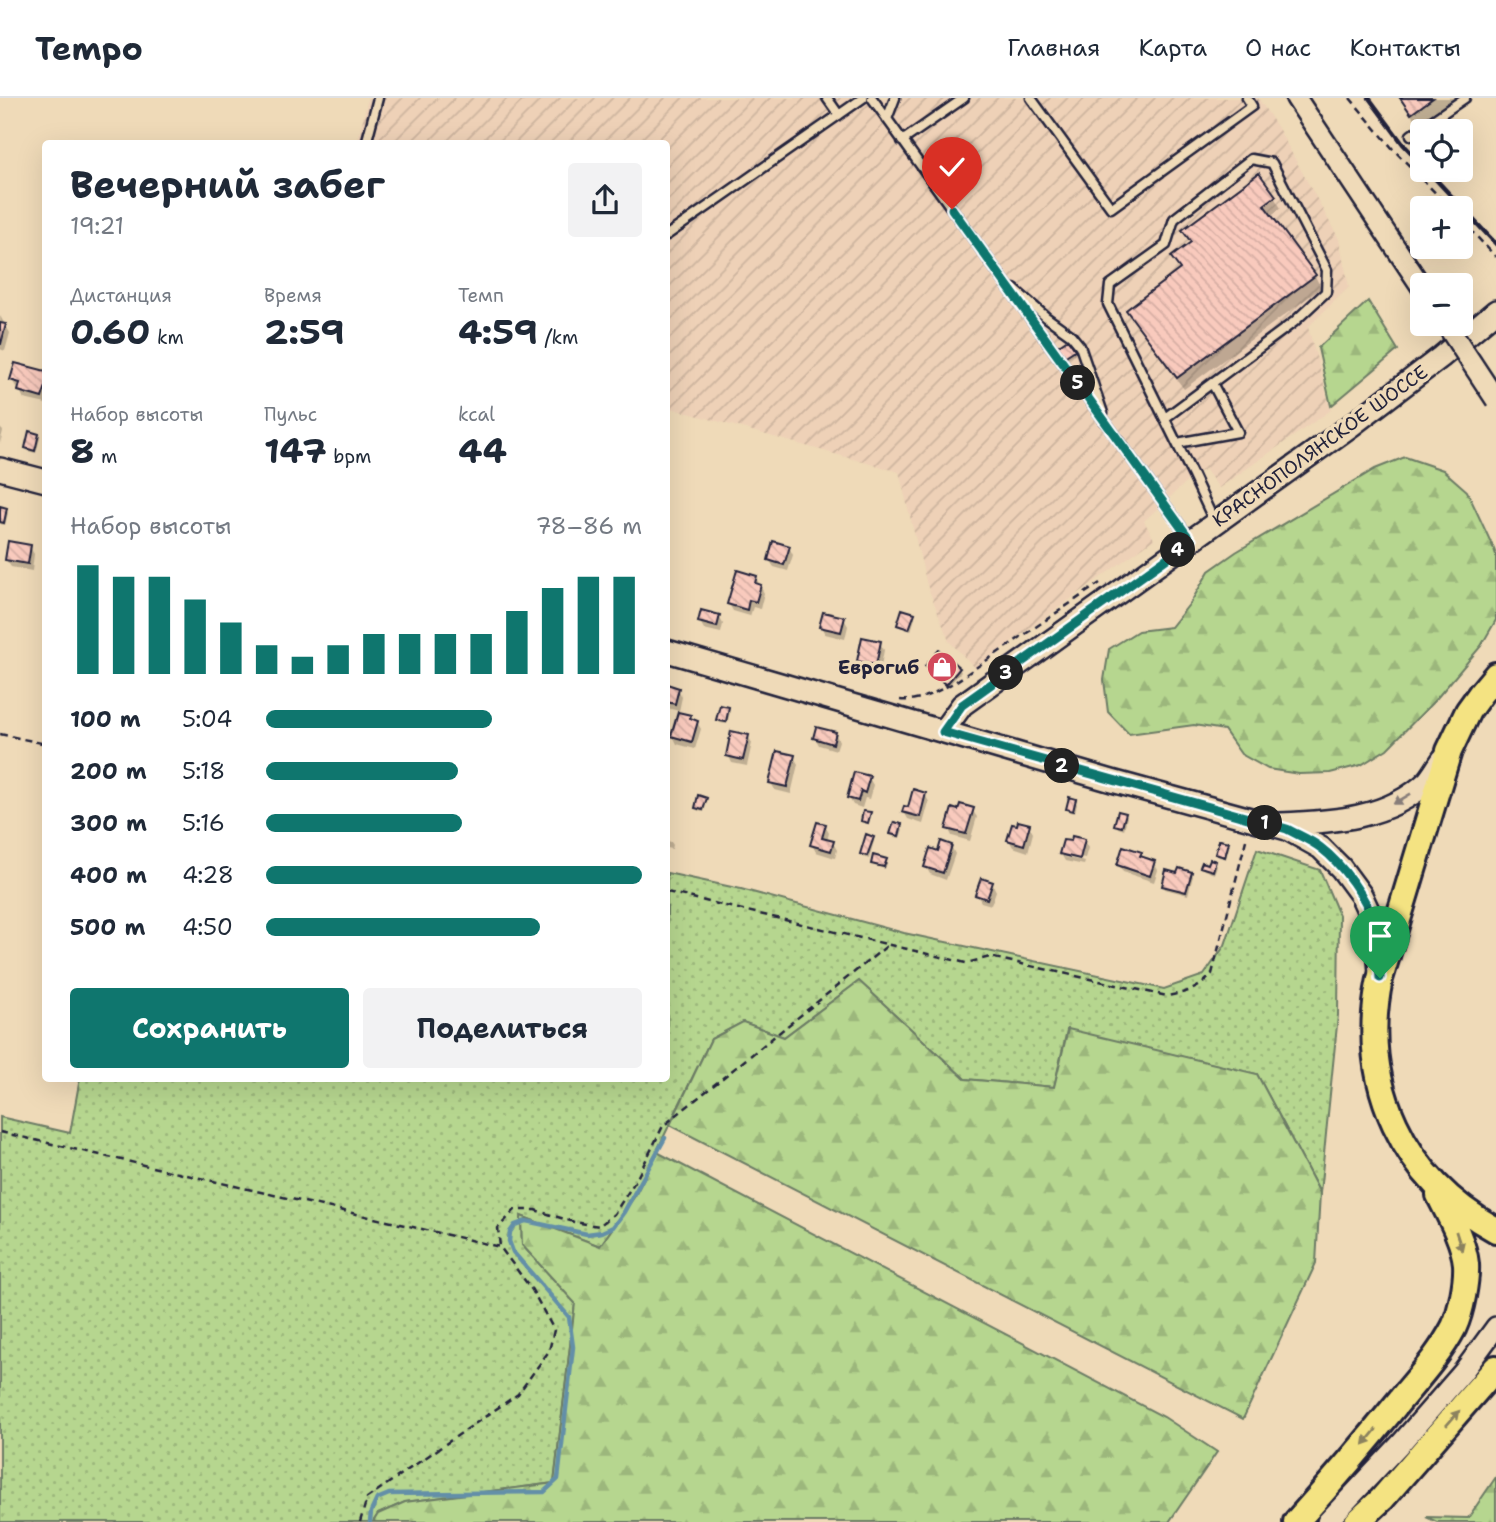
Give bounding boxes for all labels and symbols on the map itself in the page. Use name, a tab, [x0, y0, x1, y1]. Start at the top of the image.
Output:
pin	[922, 137, 982, 209]
street label: КРАСНОПОЛЯНСКОЕ ШОССЕ	[1207, 359, 1433, 533]
pin: 5	[1060, 366, 1096, 400]
pin: 4	[1160, 532, 1196, 568]
shop icon: Еврогиб	[925, 650, 959, 684]
place label: Еврогиб	[838, 655, 919, 680]
pin: 3	[988, 656, 1024, 690]
pin: 2	[1044, 748, 1080, 784]
one-way arrow	[1393, 793, 1412, 805]
pin: 1	[1248, 806, 1282, 840]
pin	[1350, 906, 1410, 978]
one-way arrow	[1454, 1230, 1464, 1251]
one-way arrow	[1444, 1409, 1460, 1426]
one-way arrow	[1363, 1428, 1378, 1445]

